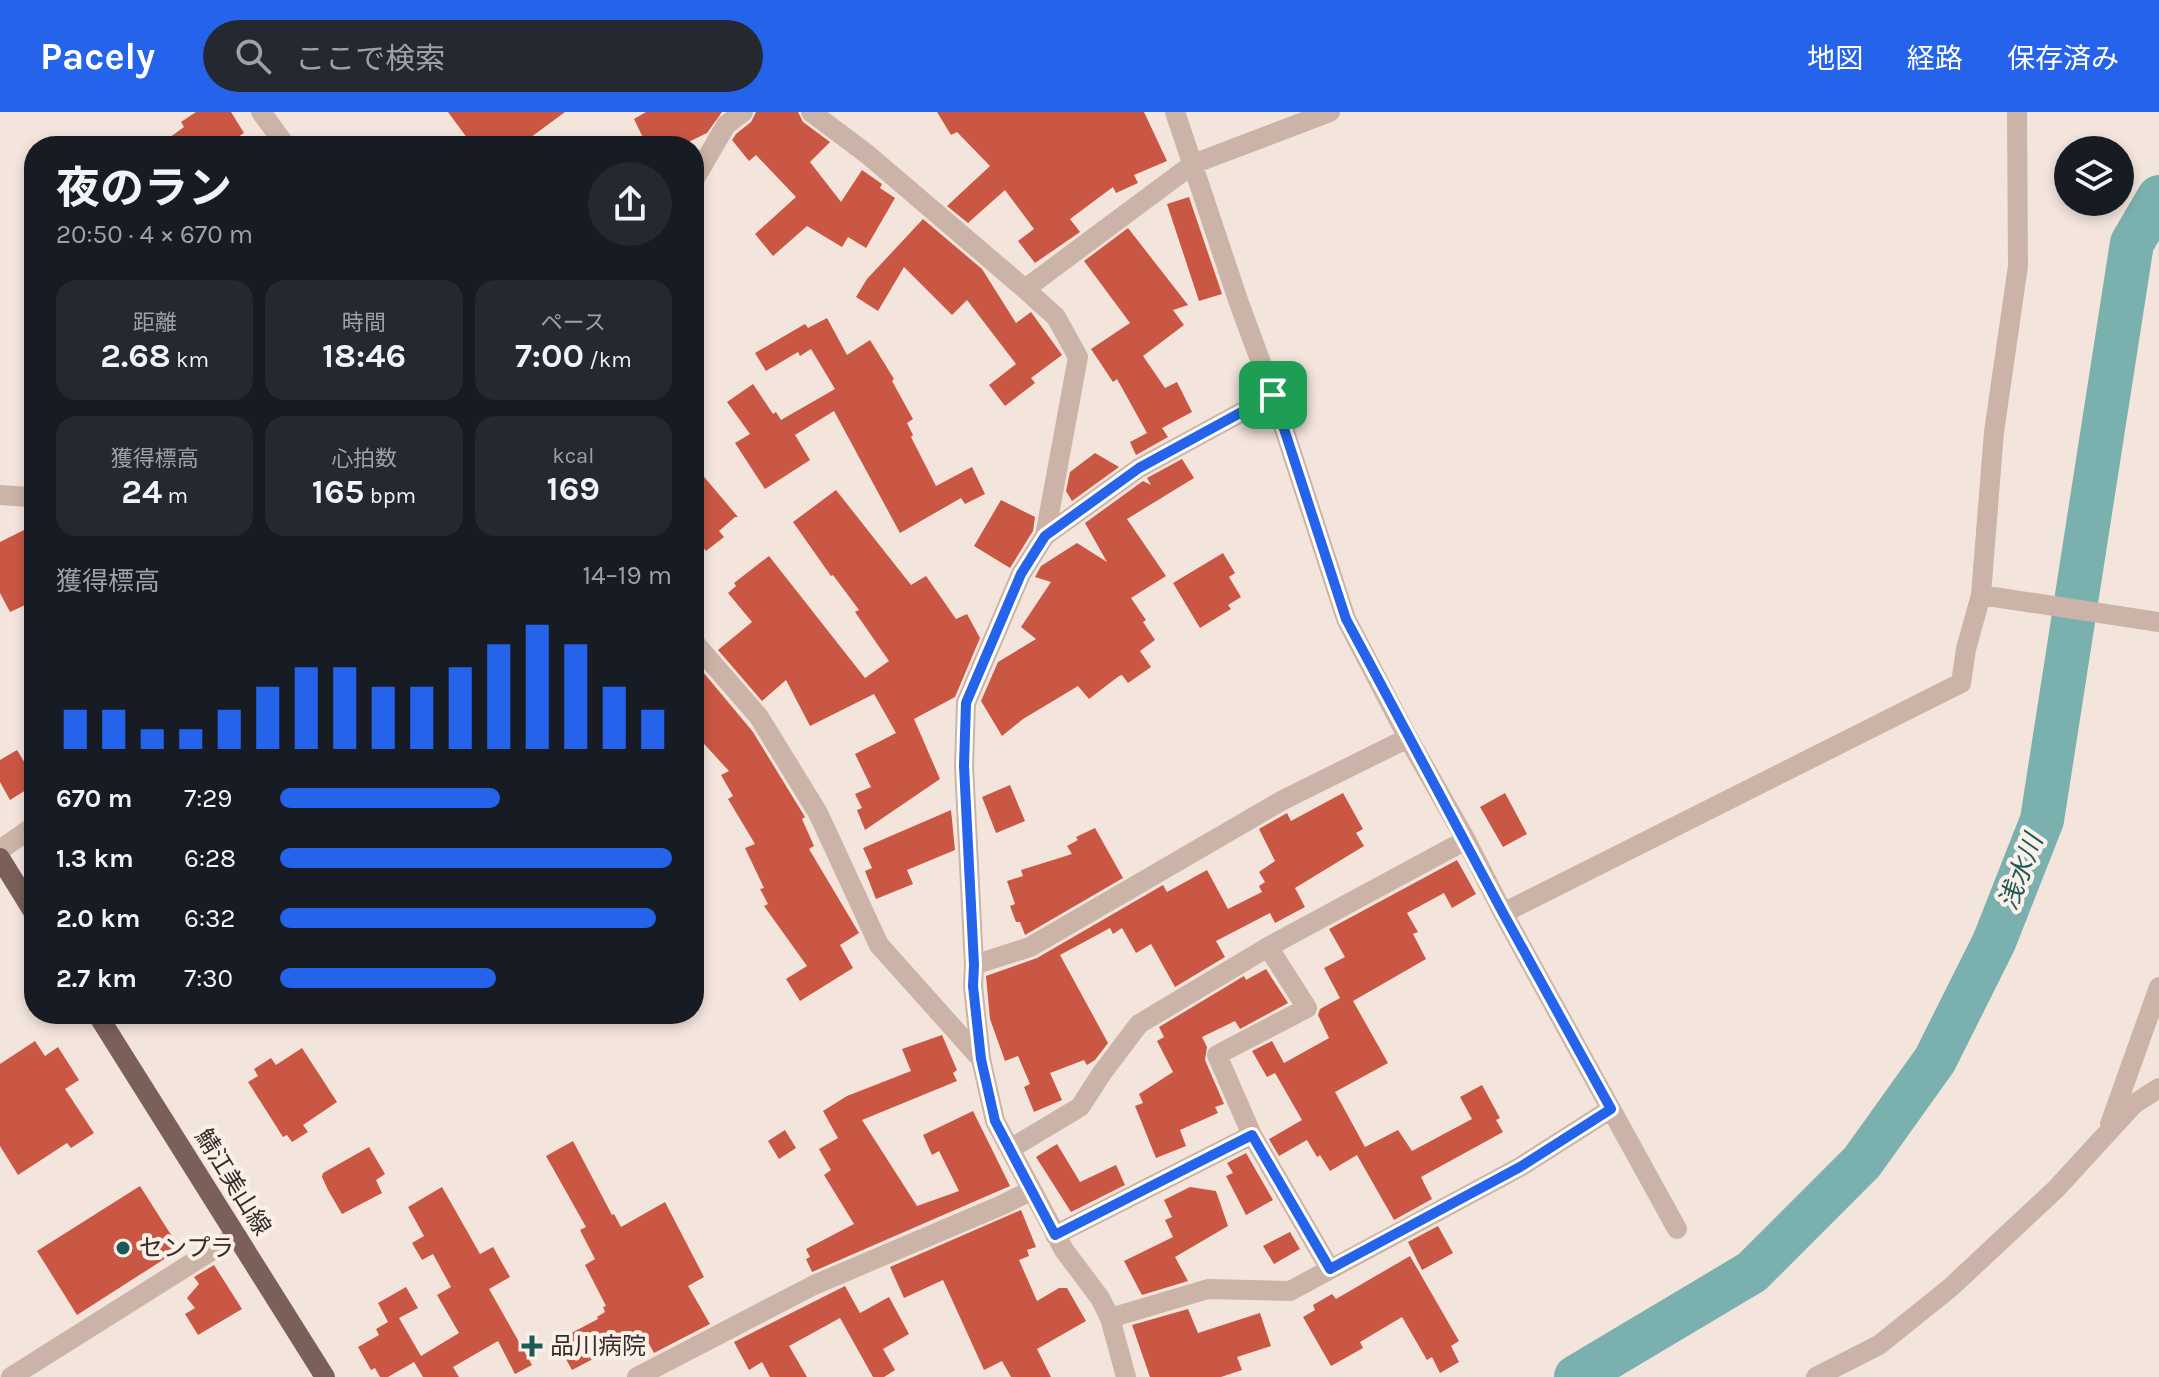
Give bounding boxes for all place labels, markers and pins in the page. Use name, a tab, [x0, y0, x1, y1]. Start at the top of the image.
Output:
pin	[1239, 361, 1307, 429]
place label: センプラ	[139, 1234, 234, 1262]
marker: センプラ	[114, 1239, 132, 1257]
place label: 品川病院	[550, 1332, 646, 1360]
marker: 品川病院	[521, 1335, 543, 1357]

